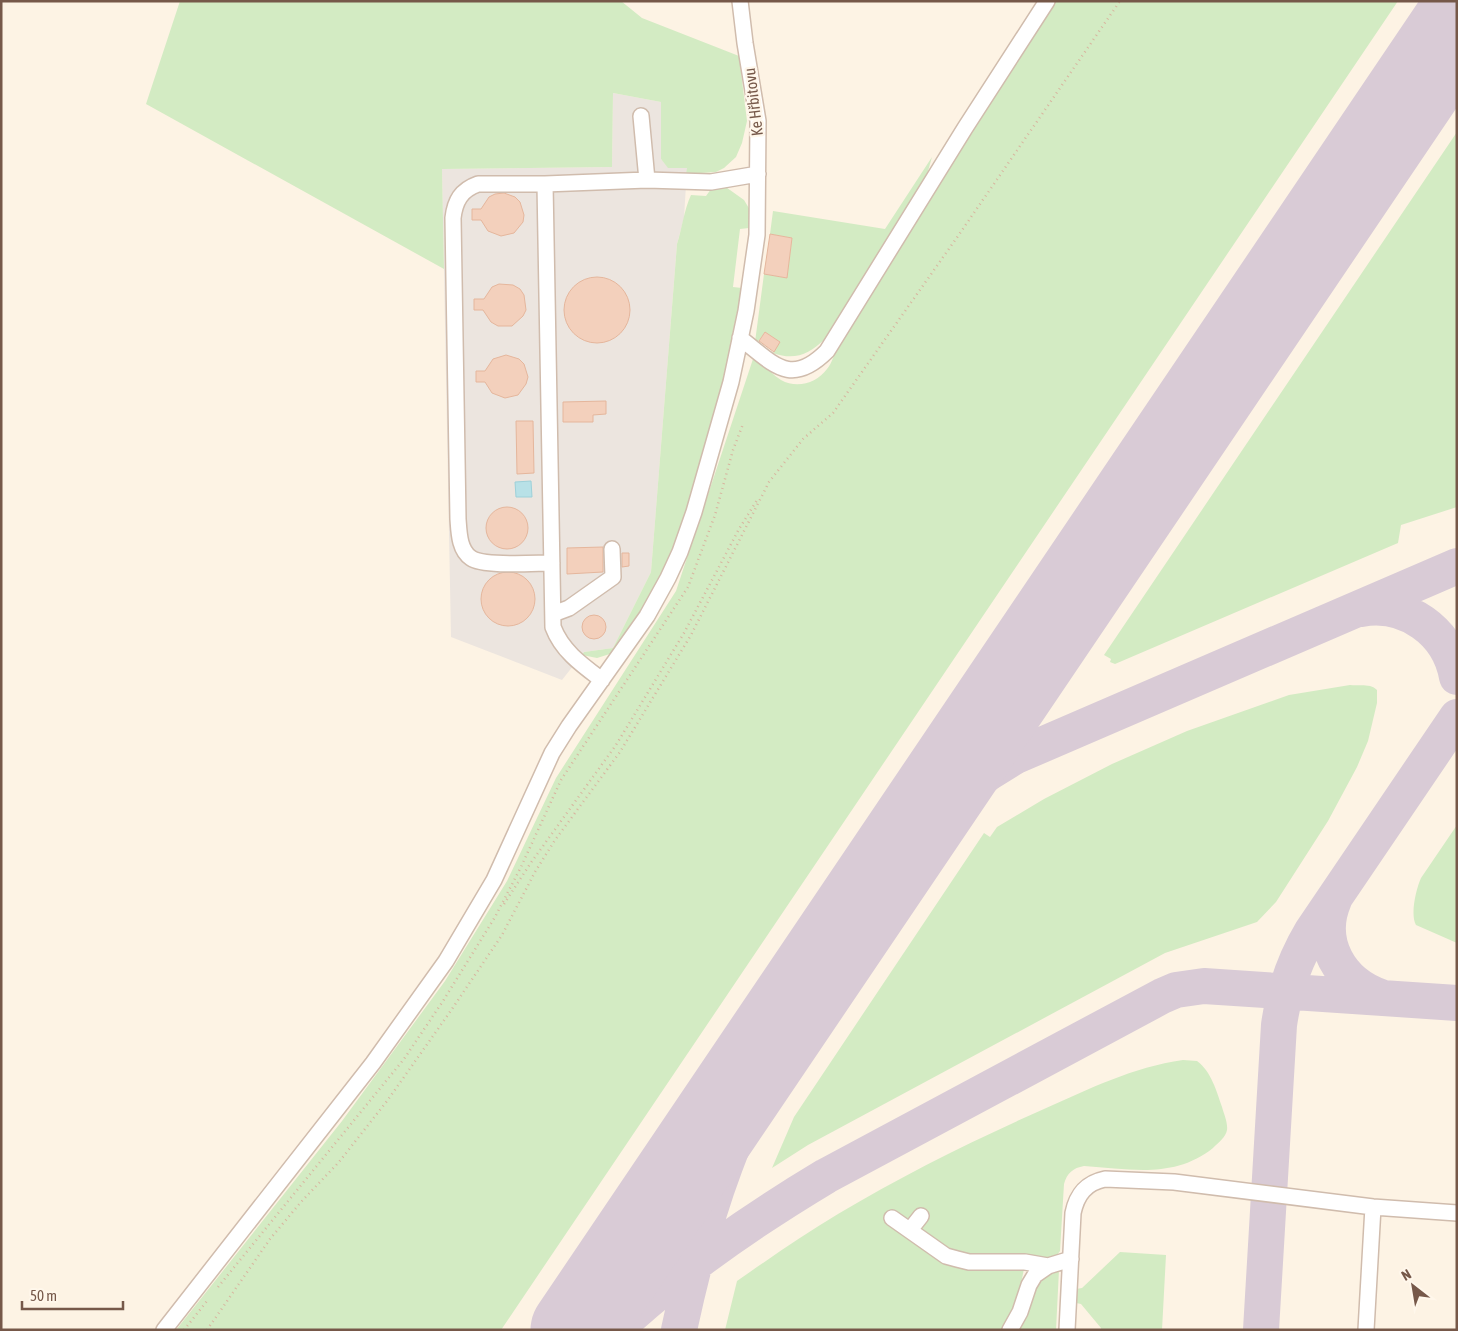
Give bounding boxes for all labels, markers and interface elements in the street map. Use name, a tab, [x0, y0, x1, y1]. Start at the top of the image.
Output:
street label: Ke Hřbitovu	[740, 67, 766, 137]
north arrow	[1388, 1261, 1438, 1311]
text: N	[1399, 1266, 1414, 1284]
scale bar	[22, 1278, 124, 1310]
text: 50 m	[30, 1287, 57, 1304]

